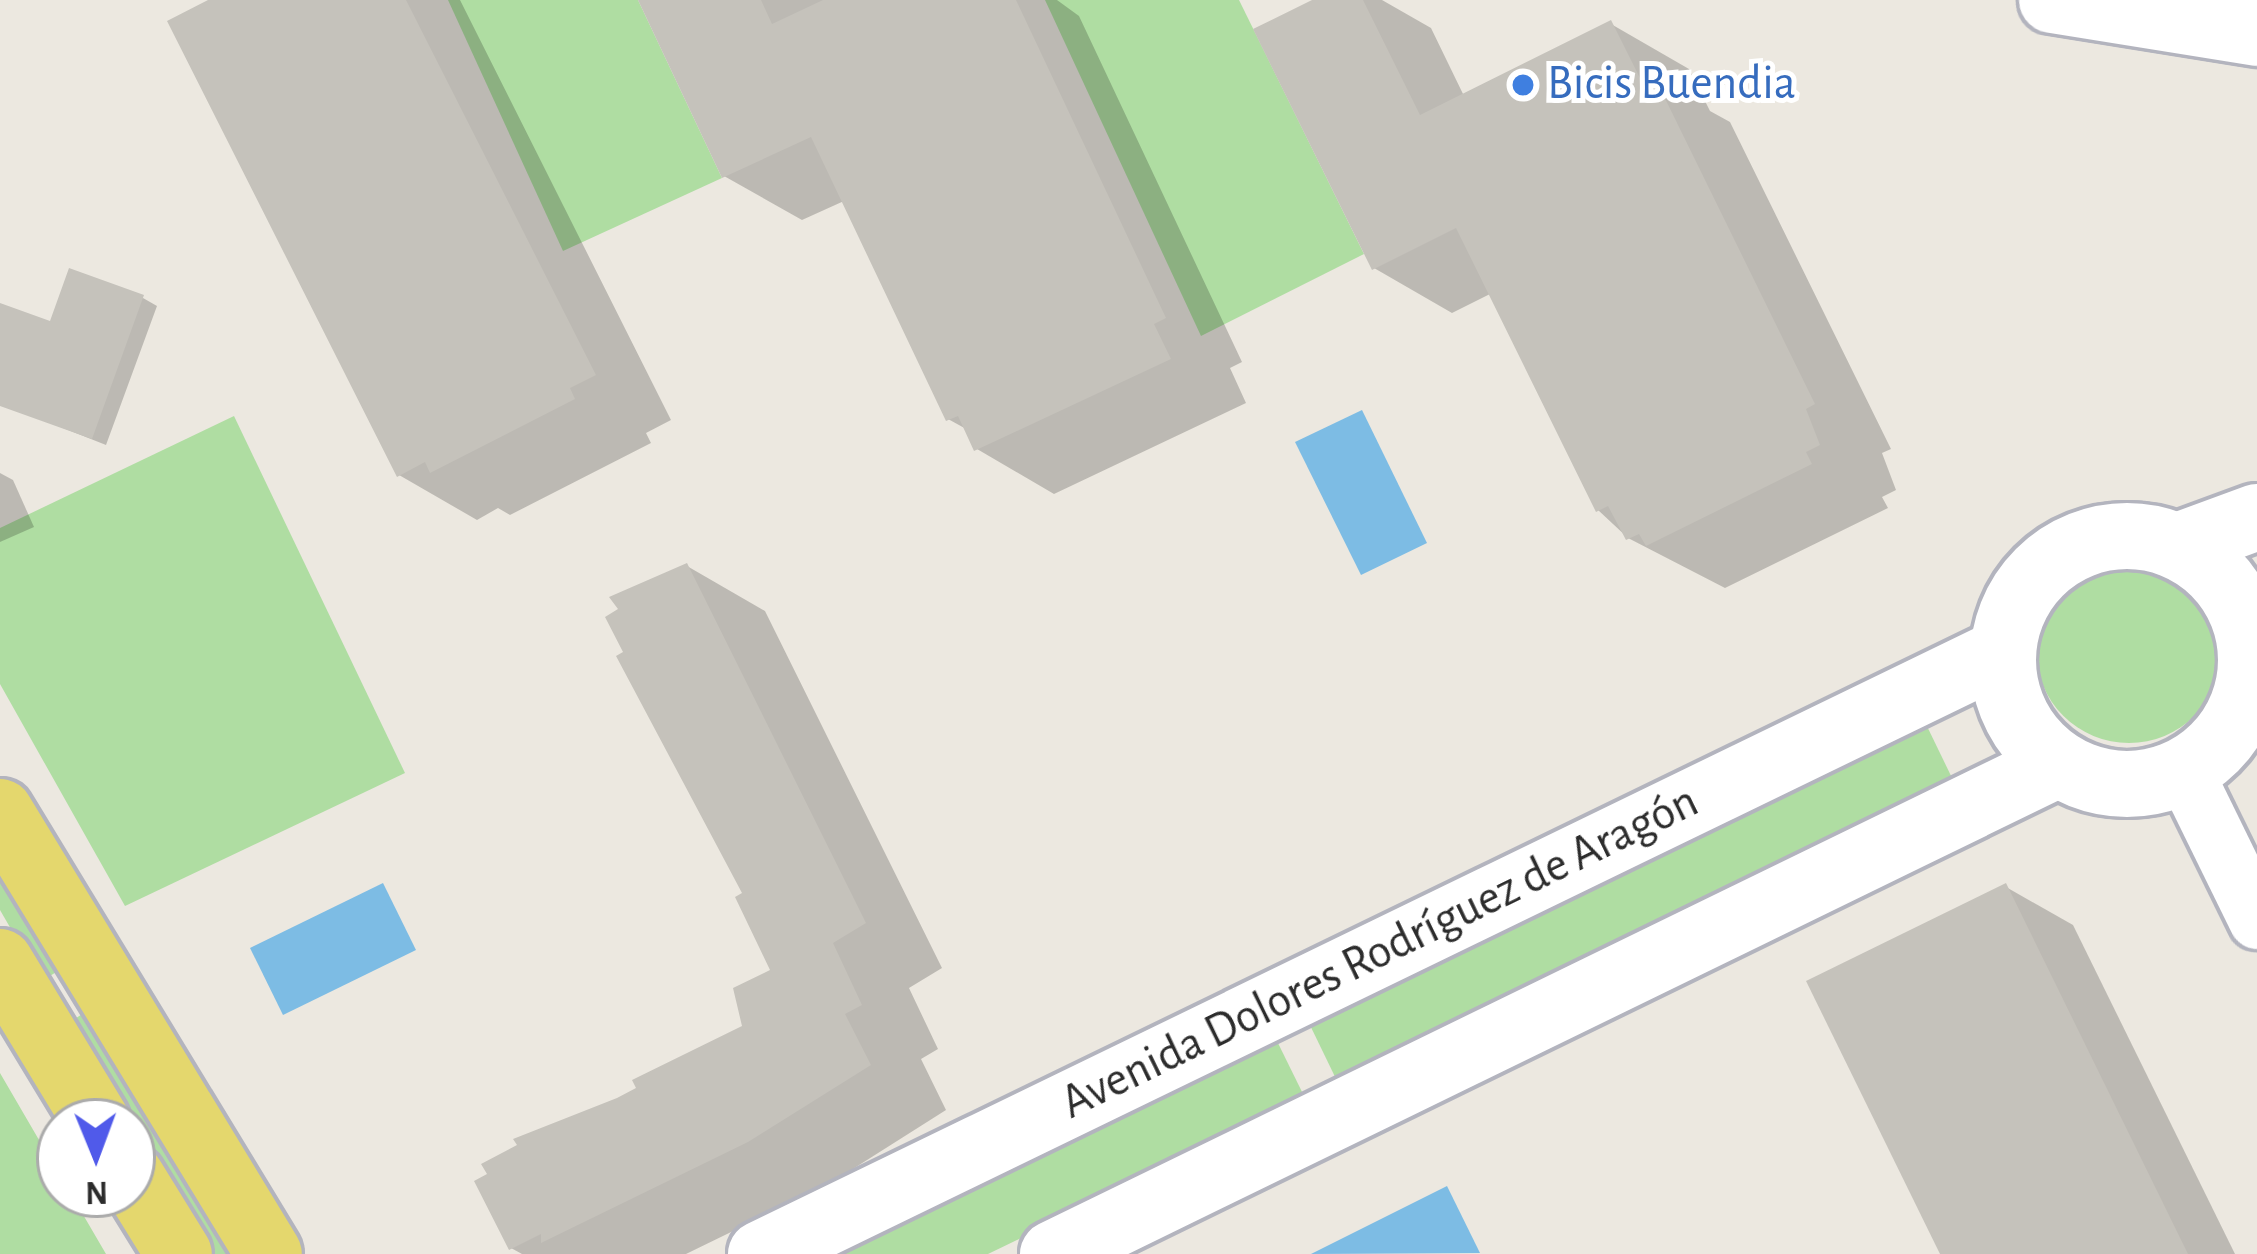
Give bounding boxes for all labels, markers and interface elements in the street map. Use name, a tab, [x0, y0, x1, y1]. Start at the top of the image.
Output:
place label: Bicis Buendia	[1547, 56, 1796, 114]
marker: Bicis Buendia	[1510, 72, 1536, 98]
street label: Avenida Dolores Rodríguez de Aragón	[1052, 773, 1708, 1133]
north arrow	[36, 1098, 156, 1218]
text: N	[85, 1175, 108, 1208]

